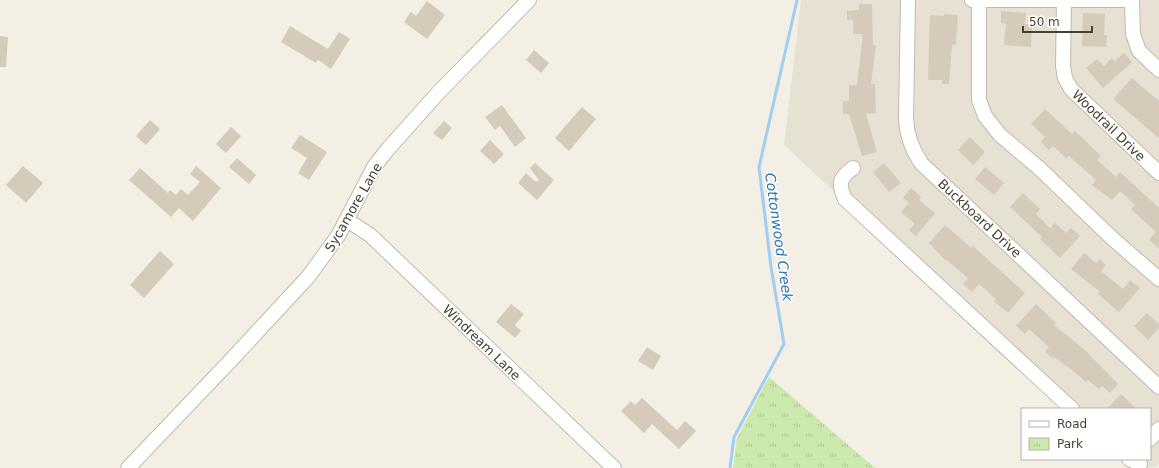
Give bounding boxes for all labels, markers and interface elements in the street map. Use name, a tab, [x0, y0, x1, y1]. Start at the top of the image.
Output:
scale bar	[1023, 8, 1092, 34]
text: 50 m	[1029, 15, 1060, 29]
street label: Woodrail Drive	[1069, 87, 1148, 164]
street label: Sycamore Lane	[322, 160, 385, 254]
water label: Cottonwood Creek	[762, 172, 796, 303]
street label: Buckboard Drive	[935, 176, 1024, 261]
street label: Windream Lane	[440, 302, 524, 383]
legend	[1021, 408, 1151, 460]
text: Road	[1057, 417, 1087, 431]
text: Park	[1057, 437, 1083, 451]

